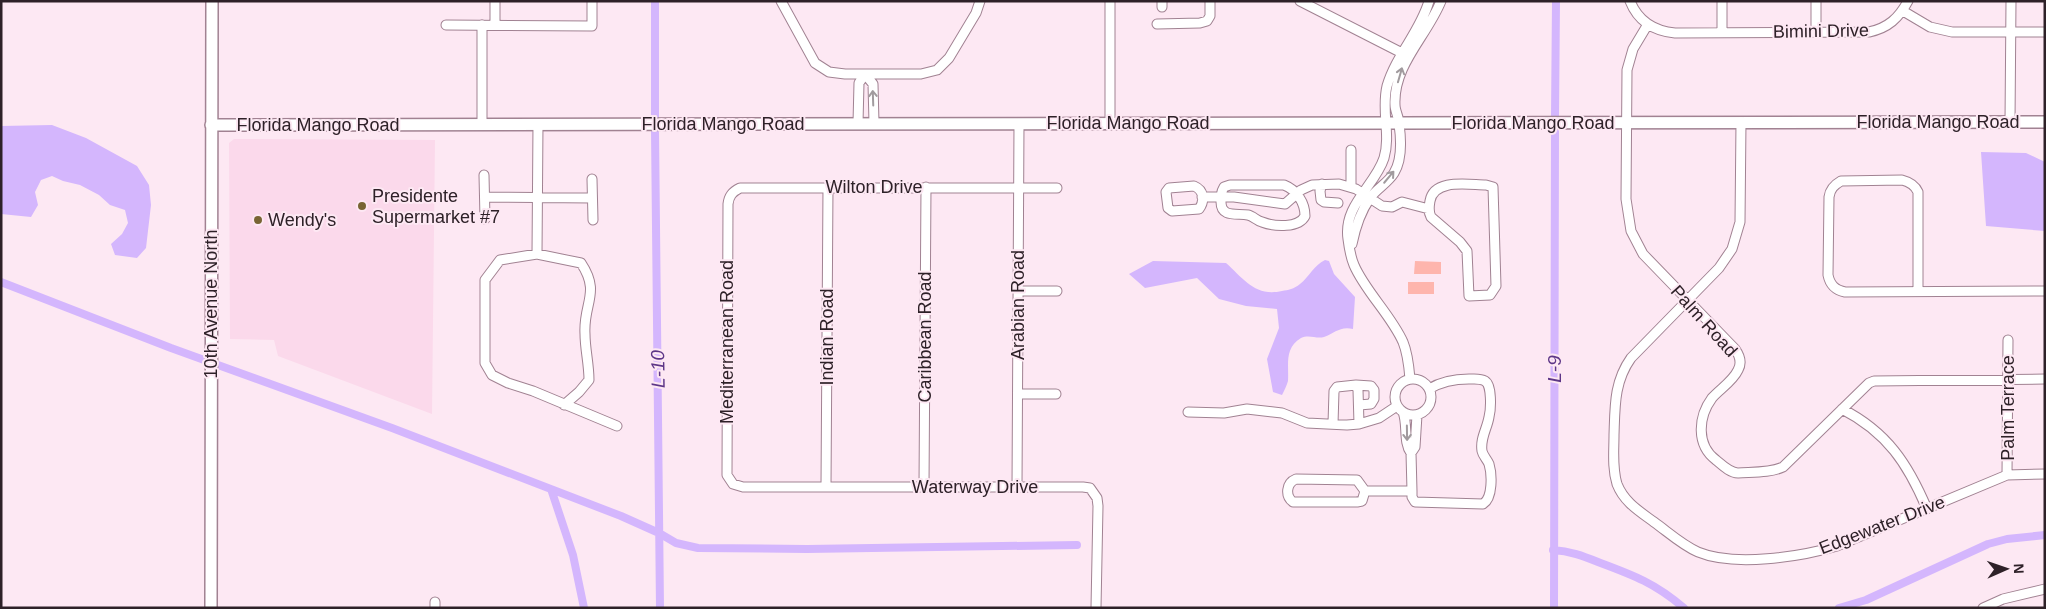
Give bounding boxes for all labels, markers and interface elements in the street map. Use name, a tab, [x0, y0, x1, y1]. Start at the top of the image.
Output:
street label: Bimini Drive	[1773, 20, 1869, 42]
one-way arrow	[1396, 68, 1405, 84]
one-way arrow	[868, 90, 878, 106]
street label: Florida Mango Road	[1856, 112, 2020, 132]
street label: Florida Mango Road	[1046, 113, 1210, 133]
street label: Florida Mango Road	[1451, 113, 1615, 133]
street label: Florida Mango Road	[641, 114, 805, 134]
street label: Florida Mango Road	[236, 115, 400, 135]
one-way arrow	[1384, 171, 1395, 184]
street label: Wilton Drive	[825, 177, 923, 197]
place label: Presidente Supermarket #7	[372, 186, 500, 227]
marker: Presidente Supermarket #7	[356, 200, 368, 212]
place label: Wendy's	[268, 210, 336, 230]
marker: Wendy's	[252, 214, 264, 226]
street label: 10th Avenue North	[201, 230, 221, 378]
street label: Arabian Road	[1008, 250, 1028, 360]
street label: Mediterranean Road	[717, 260, 737, 424]
street label: Caribbean Road	[915, 271, 935, 403]
street label: Palm Road	[1667, 281, 1741, 361]
street label: Indian Road	[817, 288, 837, 386]
water label: L-10	[647, 349, 669, 388]
water label: L-9	[1544, 355, 1565, 383]
street label: Palm Terrace	[1998, 355, 2018, 461]
one-way arrow	[1402, 425, 1411, 441]
street label: Waterway Drive	[912, 477, 1038, 497]
street label: Edgewater Drive	[1816, 492, 1948, 558]
north arrow	[1981, 544, 2031, 594]
text: N	[2011, 563, 2027, 574]

